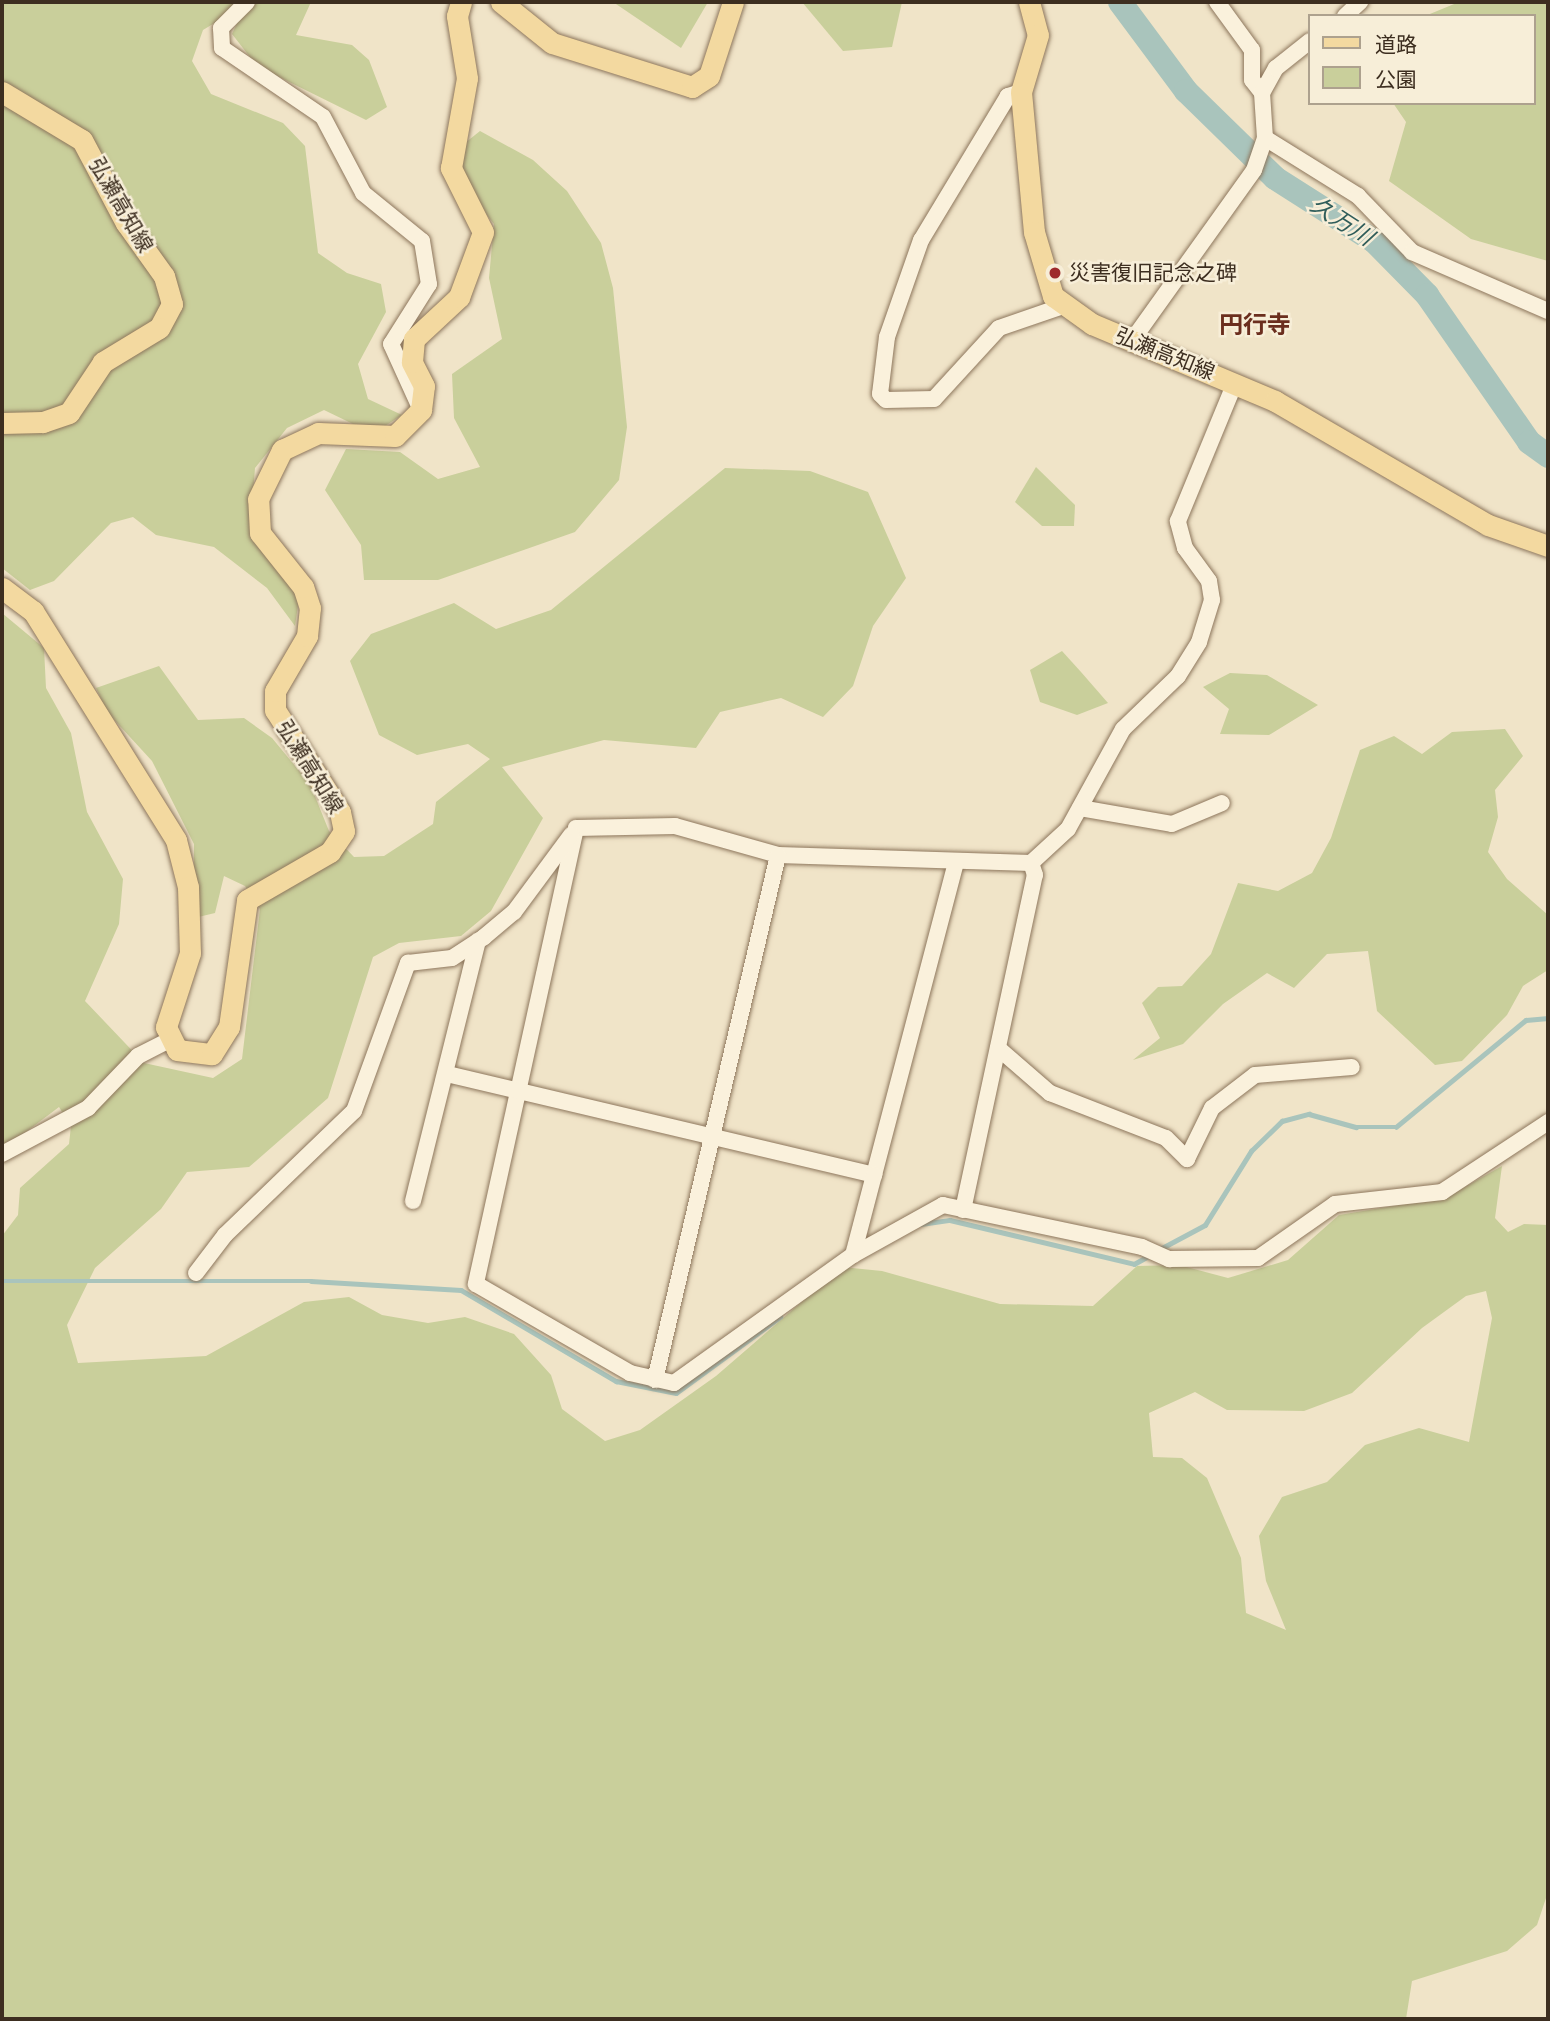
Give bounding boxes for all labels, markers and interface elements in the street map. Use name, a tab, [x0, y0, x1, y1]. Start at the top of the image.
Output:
legend	[1308, 14, 1536, 105]
text: 道路	[1375, 32, 1417, 57]
text: 公園	[1375, 67, 1417, 92]
street label: 弘瀬高知線	[84, 153, 158, 257]
water label: 久万川	[1306, 191, 1378, 251]
place label: 災害復旧記念之碑	[1069, 260, 1237, 286]
marker: 災害復旧記念之碑	[1047, 265, 1063, 281]
district label: 円行寺	[1219, 311, 1291, 339]
street label: 弘瀬高知線	[1112, 323, 1218, 385]
street label: 弘瀬高知線	[271, 716, 349, 818]

